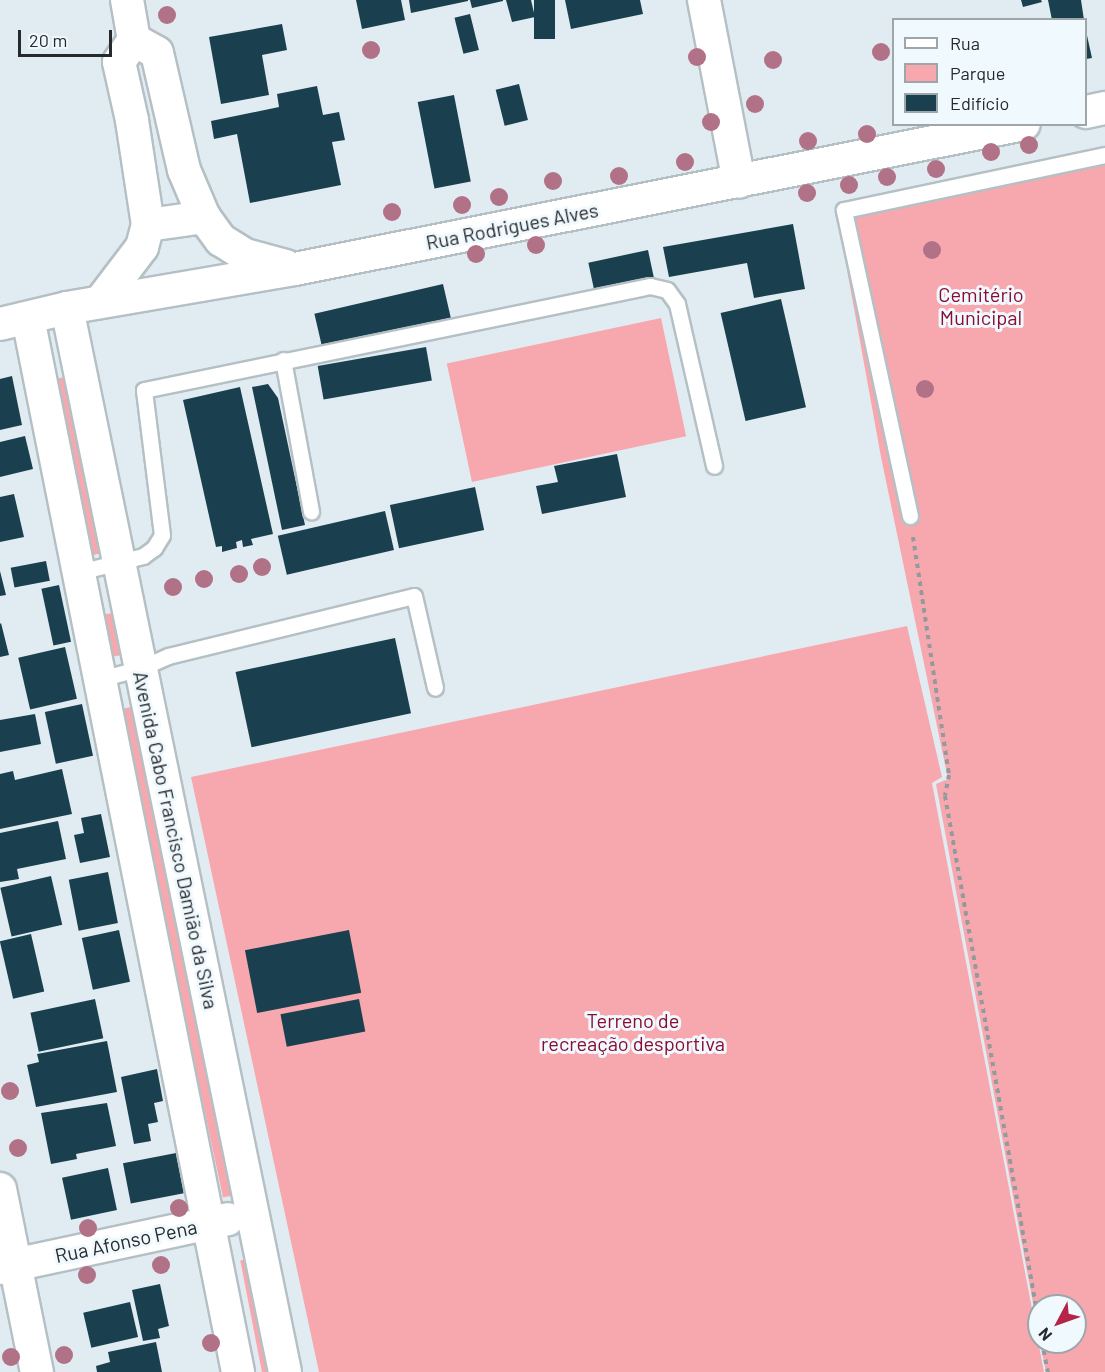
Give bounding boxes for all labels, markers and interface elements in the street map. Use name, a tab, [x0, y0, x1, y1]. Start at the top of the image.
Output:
scale bar	[21, 18, 116, 56]
legend	[892, 18, 1087, 126]
text: 20 m	[29, 29, 67, 51]
text: Rua	[950, 32, 980, 54]
text: Parque	[950, 62, 1005, 84]
text: Edifício	[950, 92, 1009, 114]
street label: Rua Rodrigues Alves	[424, 198, 600, 254]
park label: Cemitério Municipal	[938, 282, 1024, 329]
street label: Avenida Cabo Francisco Damião da Silva	[128, 669, 224, 1011]
park label: Terreno de recreação desportiva	[541, 1008, 725, 1055]
street label: Rua Afonso Pena	[53, 1214, 199, 1268]
north arrow	[1027, 1294, 1087, 1354]
text: N	[1034, 1325, 1055, 1345]

